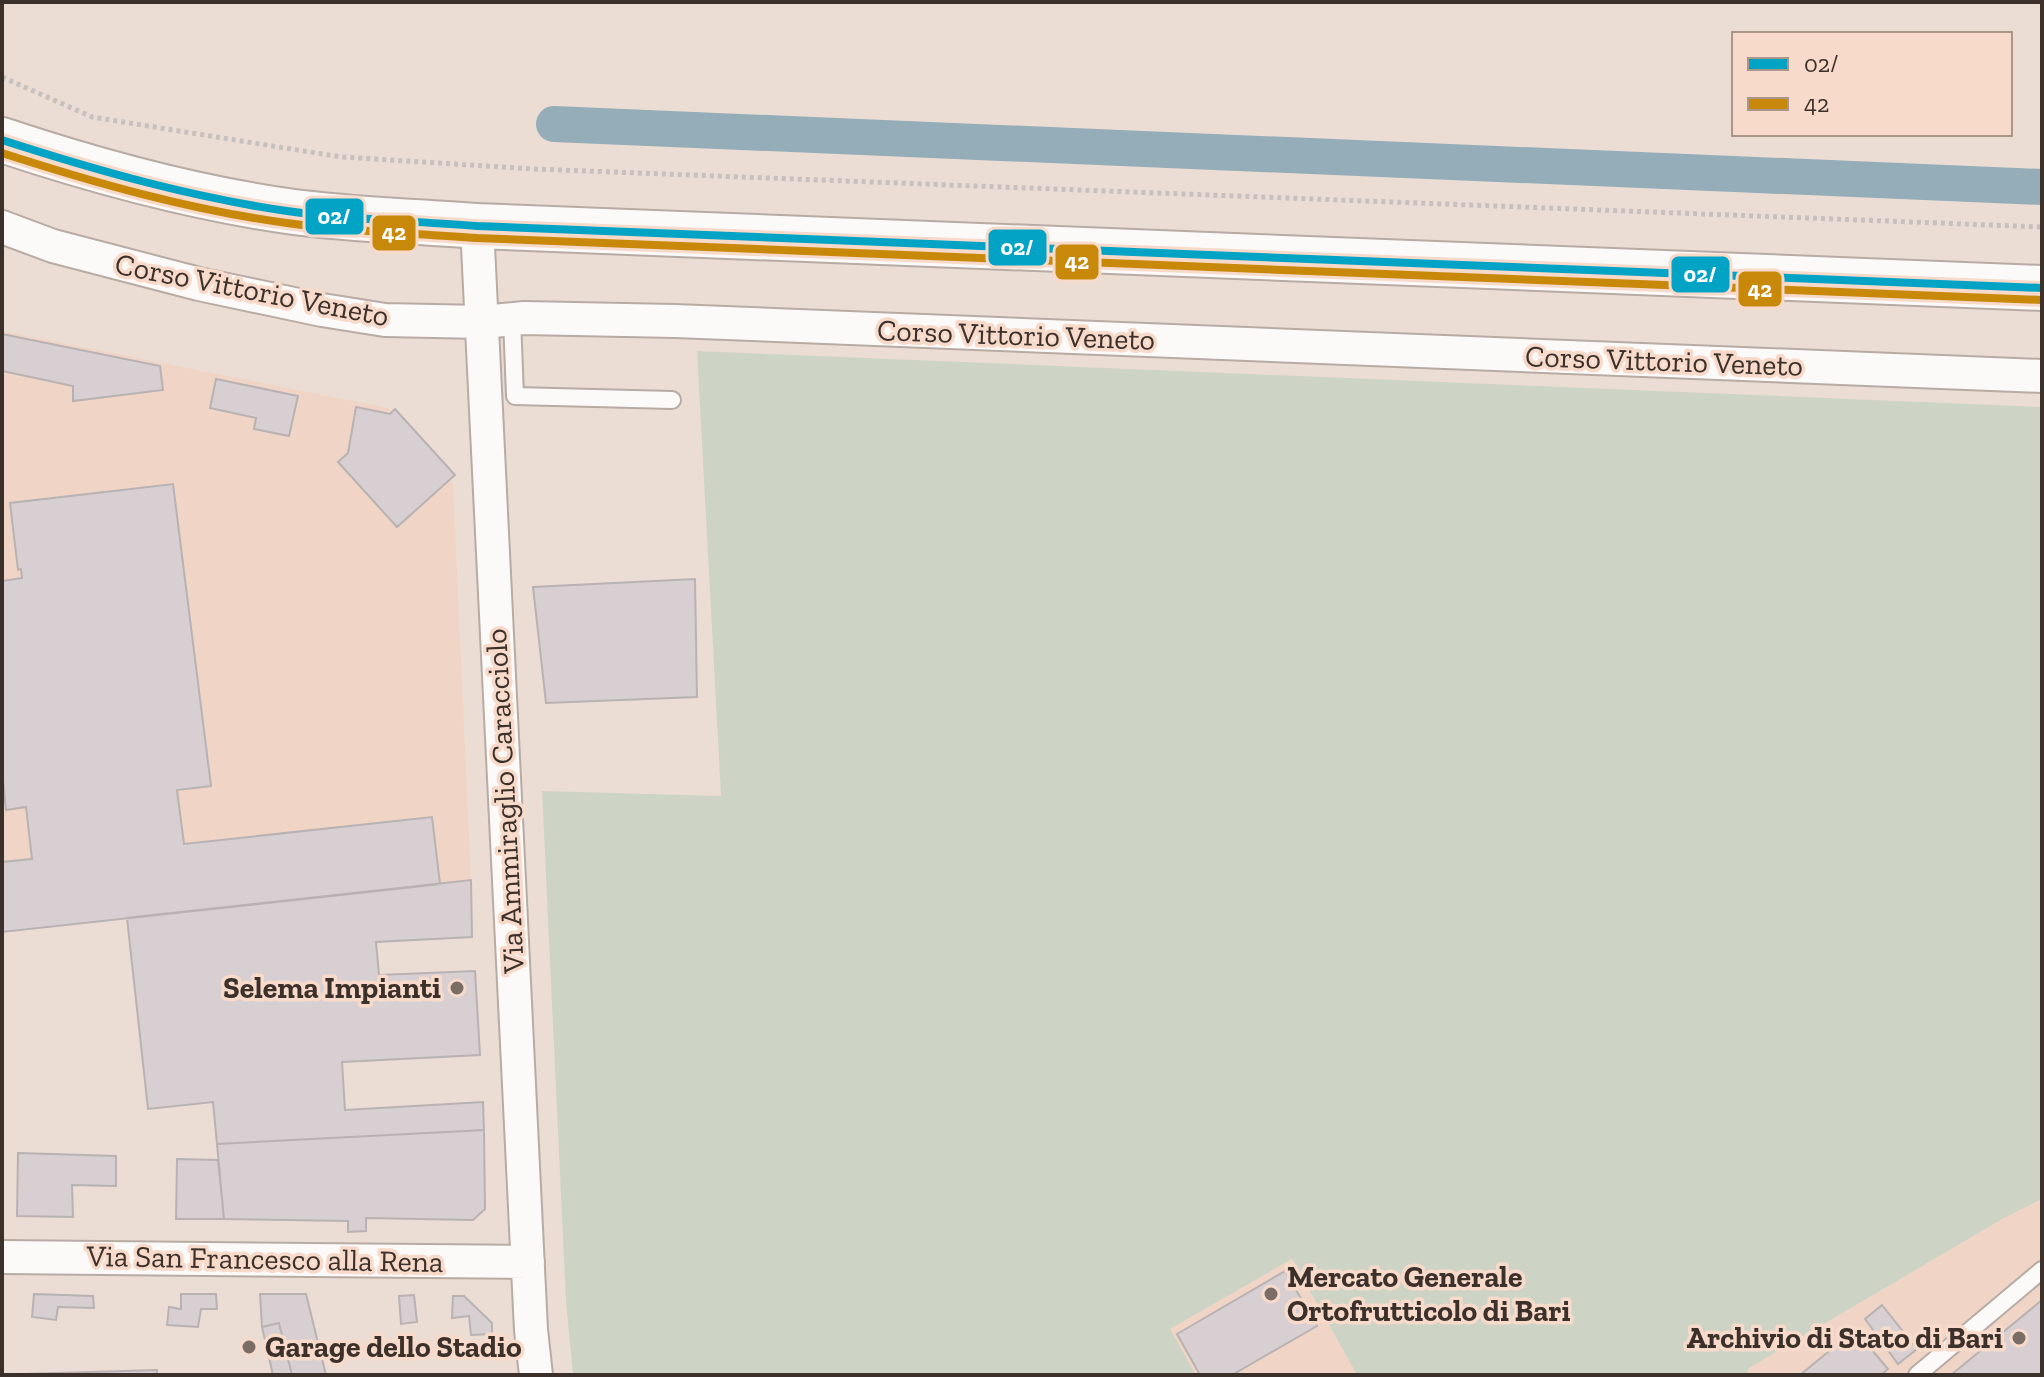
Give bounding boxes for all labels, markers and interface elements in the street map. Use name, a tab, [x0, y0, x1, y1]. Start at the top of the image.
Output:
legend	[1732, 32, 2012, 136]
text: 02/	[1804, 49, 1838, 78]
text: 42	[1804, 89, 1829, 118]
line badge: 02/	[304, 197, 365, 236]
text: 02/	[318, 203, 350, 230]
line badge: 42	[371, 214, 417, 252]
text: 42	[382, 219, 406, 246]
line badge: 02/	[987, 228, 1048, 267]
text: 02/	[1001, 234, 1033, 261]
line badge: 42	[1054, 243, 1100, 281]
street label: Corso Vittorio Veneto	[112, 246, 392, 334]
text: 42	[1065, 248, 1089, 275]
line badge: 02/	[1670, 255, 1731, 294]
text: 02/	[1684, 261, 1716, 288]
line badge: 42	[1737, 270, 1783, 308]
text: 42	[1748, 276, 1772, 303]
street label: Corso Vittorio Veneto	[876, 312, 1156, 358]
street label: Corso Vittorio Veneto	[1524, 338, 1804, 384]
street label: Via Ammiraglio Caracciolo	[478, 628, 532, 975]
place label: Selema Impianti	[223, 970, 441, 1006]
marker: Selema Impianti	[448, 979, 466, 997]
street label: Via San Francesco alla Rena	[85, 1238, 444, 1280]
place label: Mercato Generale Ortofrutticolo di Bari	[1287, 1259, 1571, 1329]
marker: Mercato Generale Ortofrutticolo di Bari	[1262, 1285, 1280, 1303]
place label: Archivio di Stato di Bari	[1686, 1320, 2003, 1356]
place label: Garage dello Stadio	[265, 1329, 522, 1365]
marker: Archivio di Stato di Bari	[2010, 1329, 2028, 1347]
marker: Garage dello Stadio	[240, 1338, 258, 1356]

